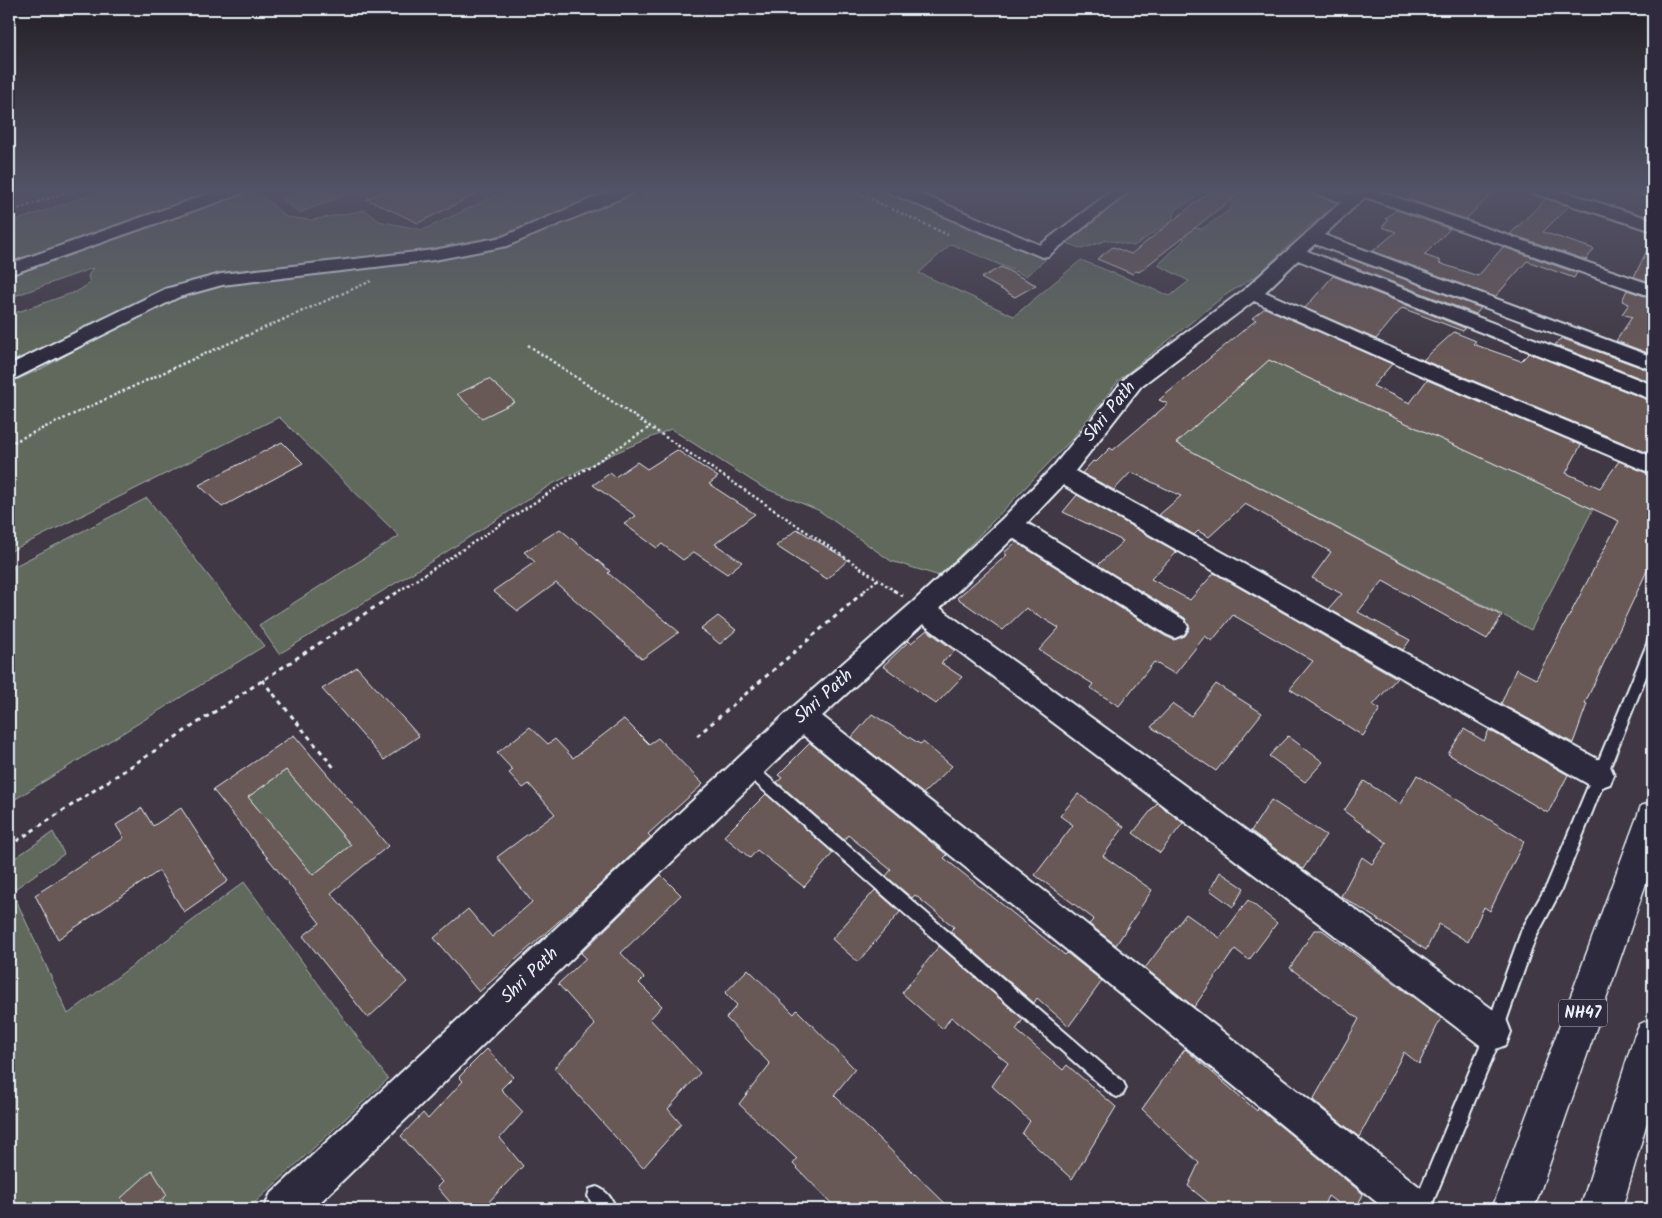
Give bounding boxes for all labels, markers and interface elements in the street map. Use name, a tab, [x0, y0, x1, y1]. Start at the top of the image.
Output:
street label: Shri Path	[1076, 375, 1144, 449]
street label: Shri Path	[788, 662, 860, 732]
street label: Shri Path	[494, 941, 566, 1011]
road number: NH47	[1559, 1000, 1607, 1026]

